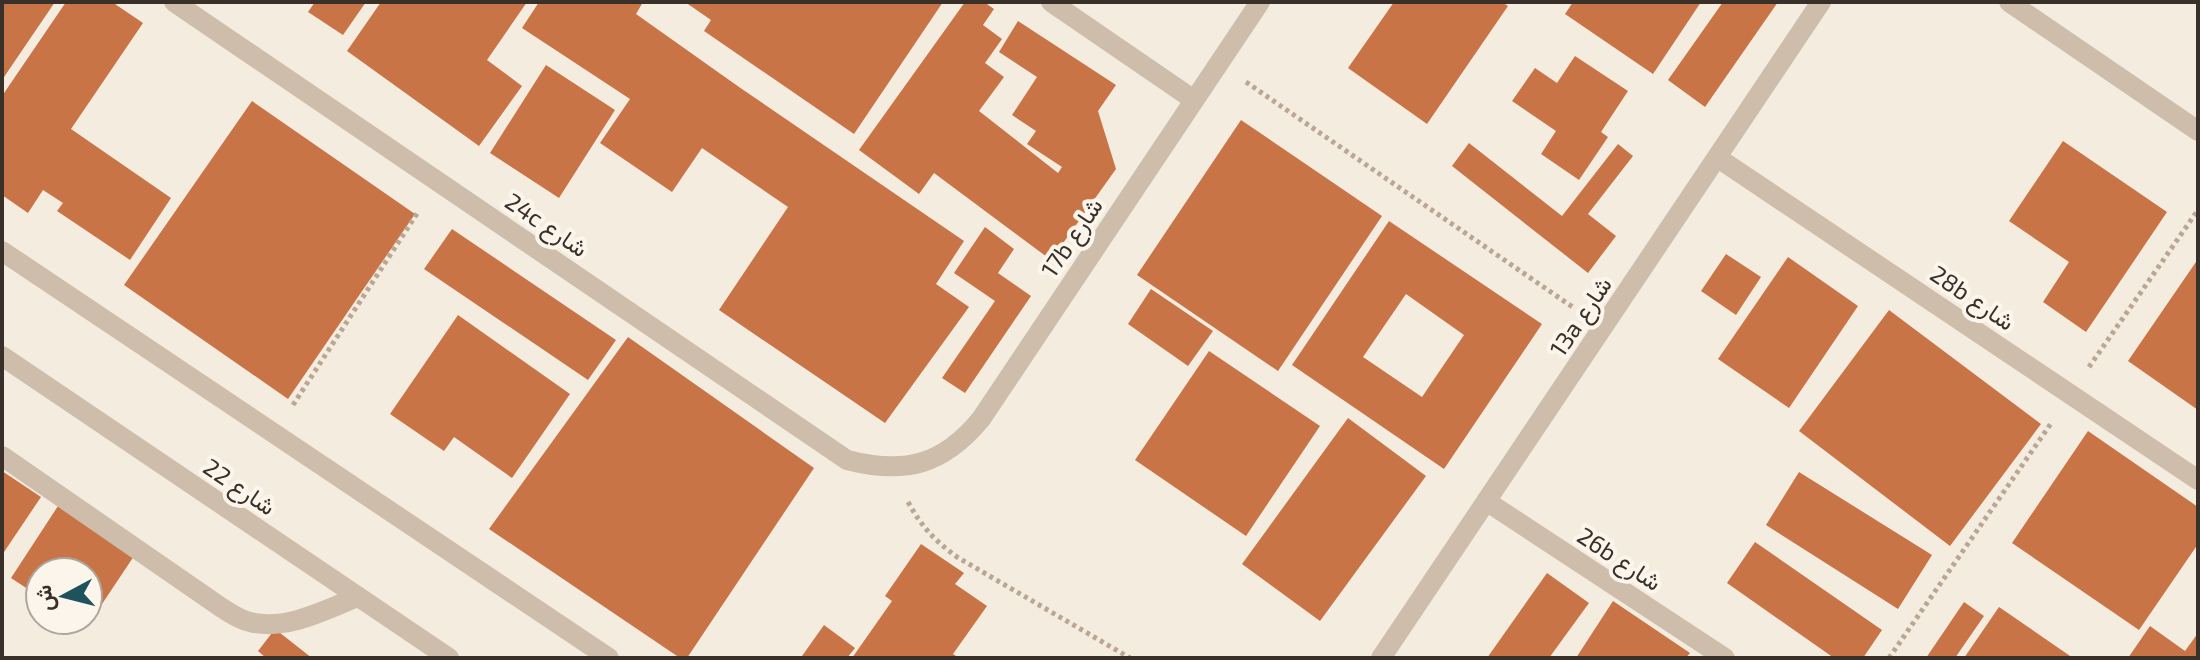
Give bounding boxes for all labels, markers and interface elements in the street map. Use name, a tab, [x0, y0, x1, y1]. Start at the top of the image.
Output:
street label: 24c شارع	[498, 186, 594, 265]
street label: 17b شارع	[1034, 192, 1110, 284]
street label: 28b شارع	[1924, 258, 2021, 338]
street label: 13a شارع	[1543, 271, 1620, 363]
street label: شارع 22	[197, 451, 282, 523]
street label: 26b شارع	[1571, 520, 1668, 598]
north arrow	[24, 556, 104, 636]
text: ش	[29, 584, 60, 613]

